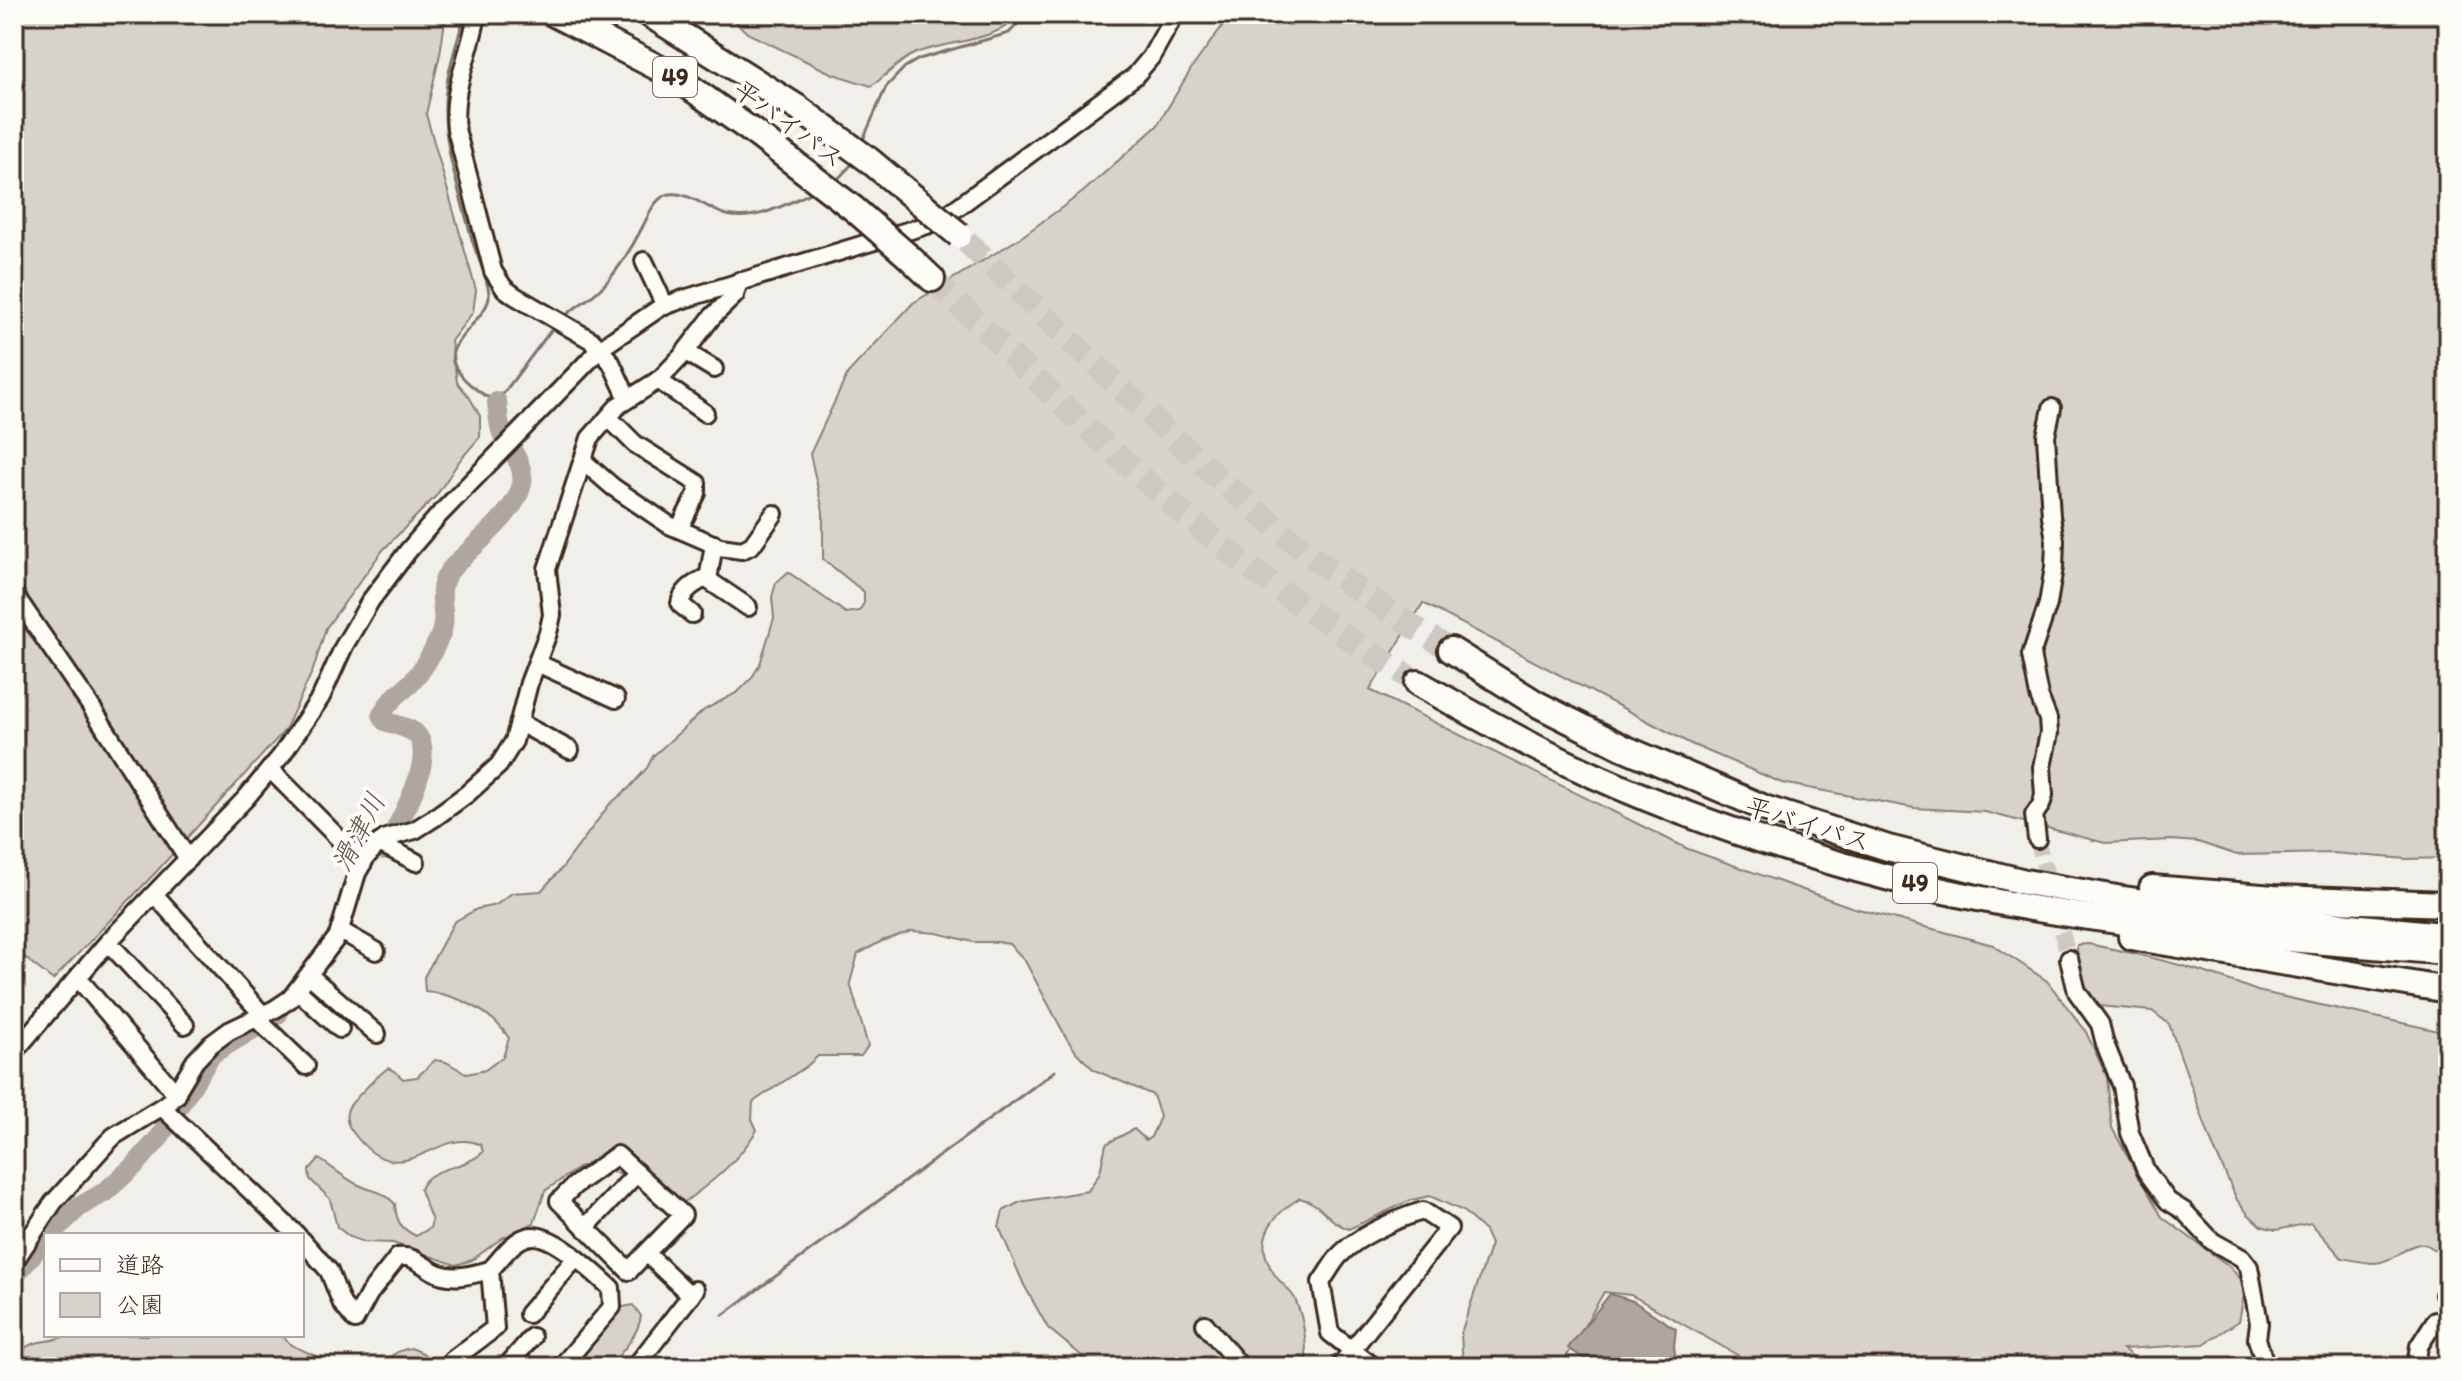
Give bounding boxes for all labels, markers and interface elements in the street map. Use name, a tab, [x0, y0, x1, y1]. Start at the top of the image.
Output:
road number: 49	[653, 57, 697, 97]
street label: 平バイパス	[727, 73, 851, 175]
water label: 滑津川	[324, 787, 392, 877]
street label: 平バイパス	[1741, 790, 1875, 858]
road number: 49	[1893, 863, 1937, 903]
legend	[44, 1233, 304, 1337]
text: 道路	[116, 1250, 164, 1279]
text: 公園	[116, 1290, 164, 1319]

